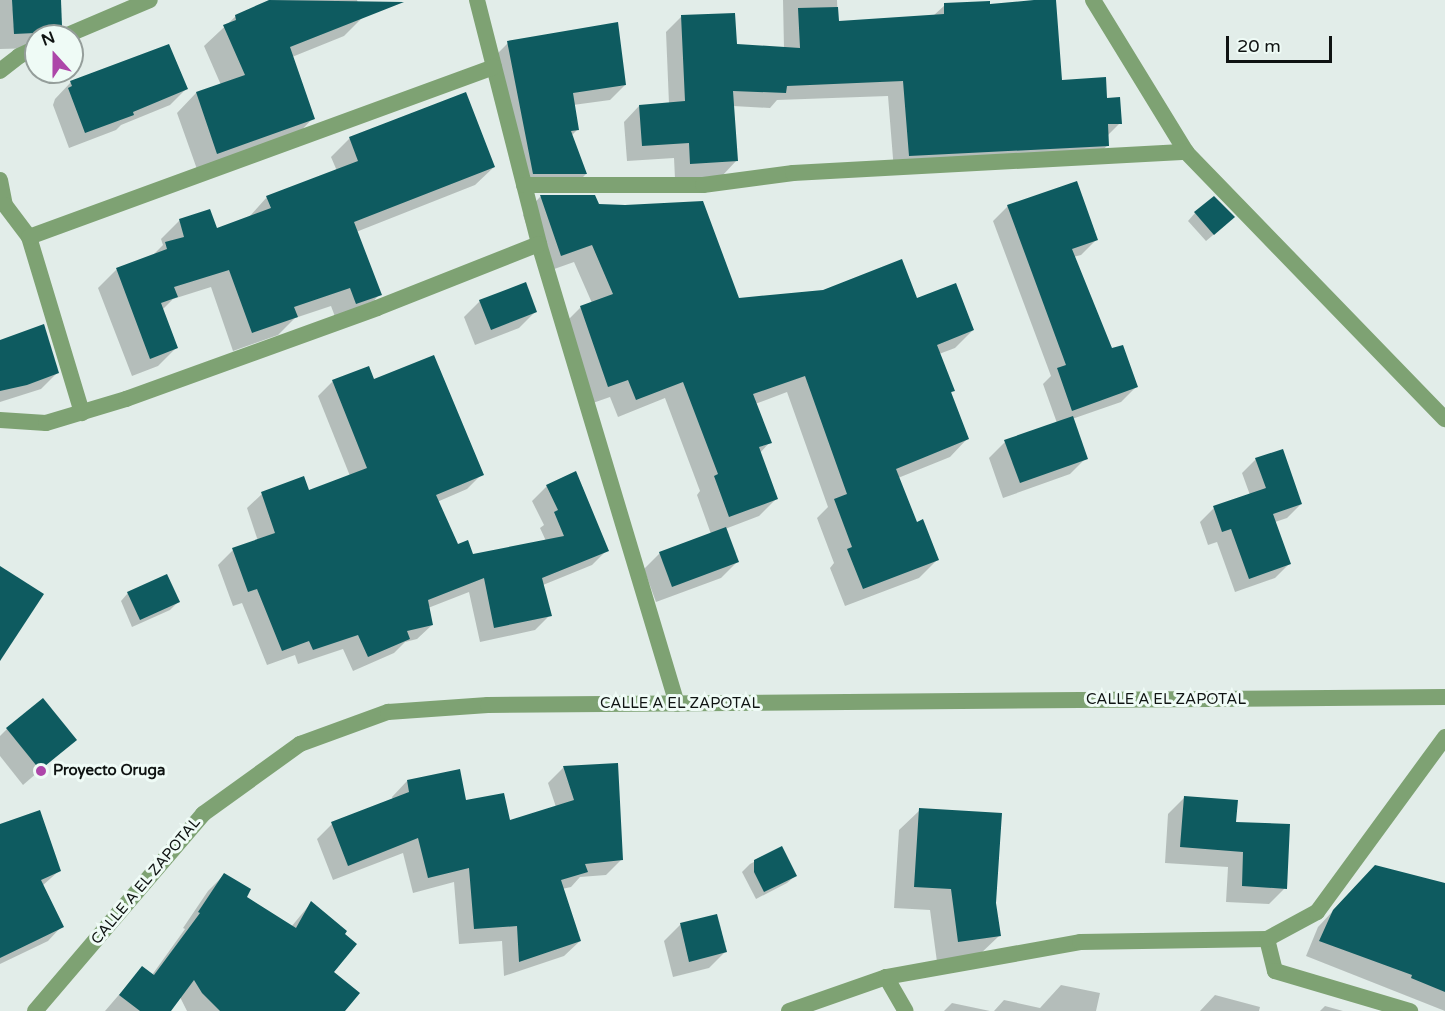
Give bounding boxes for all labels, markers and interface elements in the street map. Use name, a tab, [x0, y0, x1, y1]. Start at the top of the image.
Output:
north arrow	[24, 24, 84, 84]
scale bar	[1229, 24, 1336, 62]
text: N	[39, 27, 58, 51]
text: 20 m	[1237, 35, 1281, 57]
street label: CALLE A EL ZAPOTAL	[1086, 691, 1246, 709]
street label: CALLE A EL ZAPOTAL	[600, 695, 760, 713]
place label: Proyecto Oruga	[53, 762, 165, 780]
marker: Proyecto Oruga	[34, 764, 48, 778]
street label: CALLE A EL ZAPOTAL	[88, 814, 204, 948]

